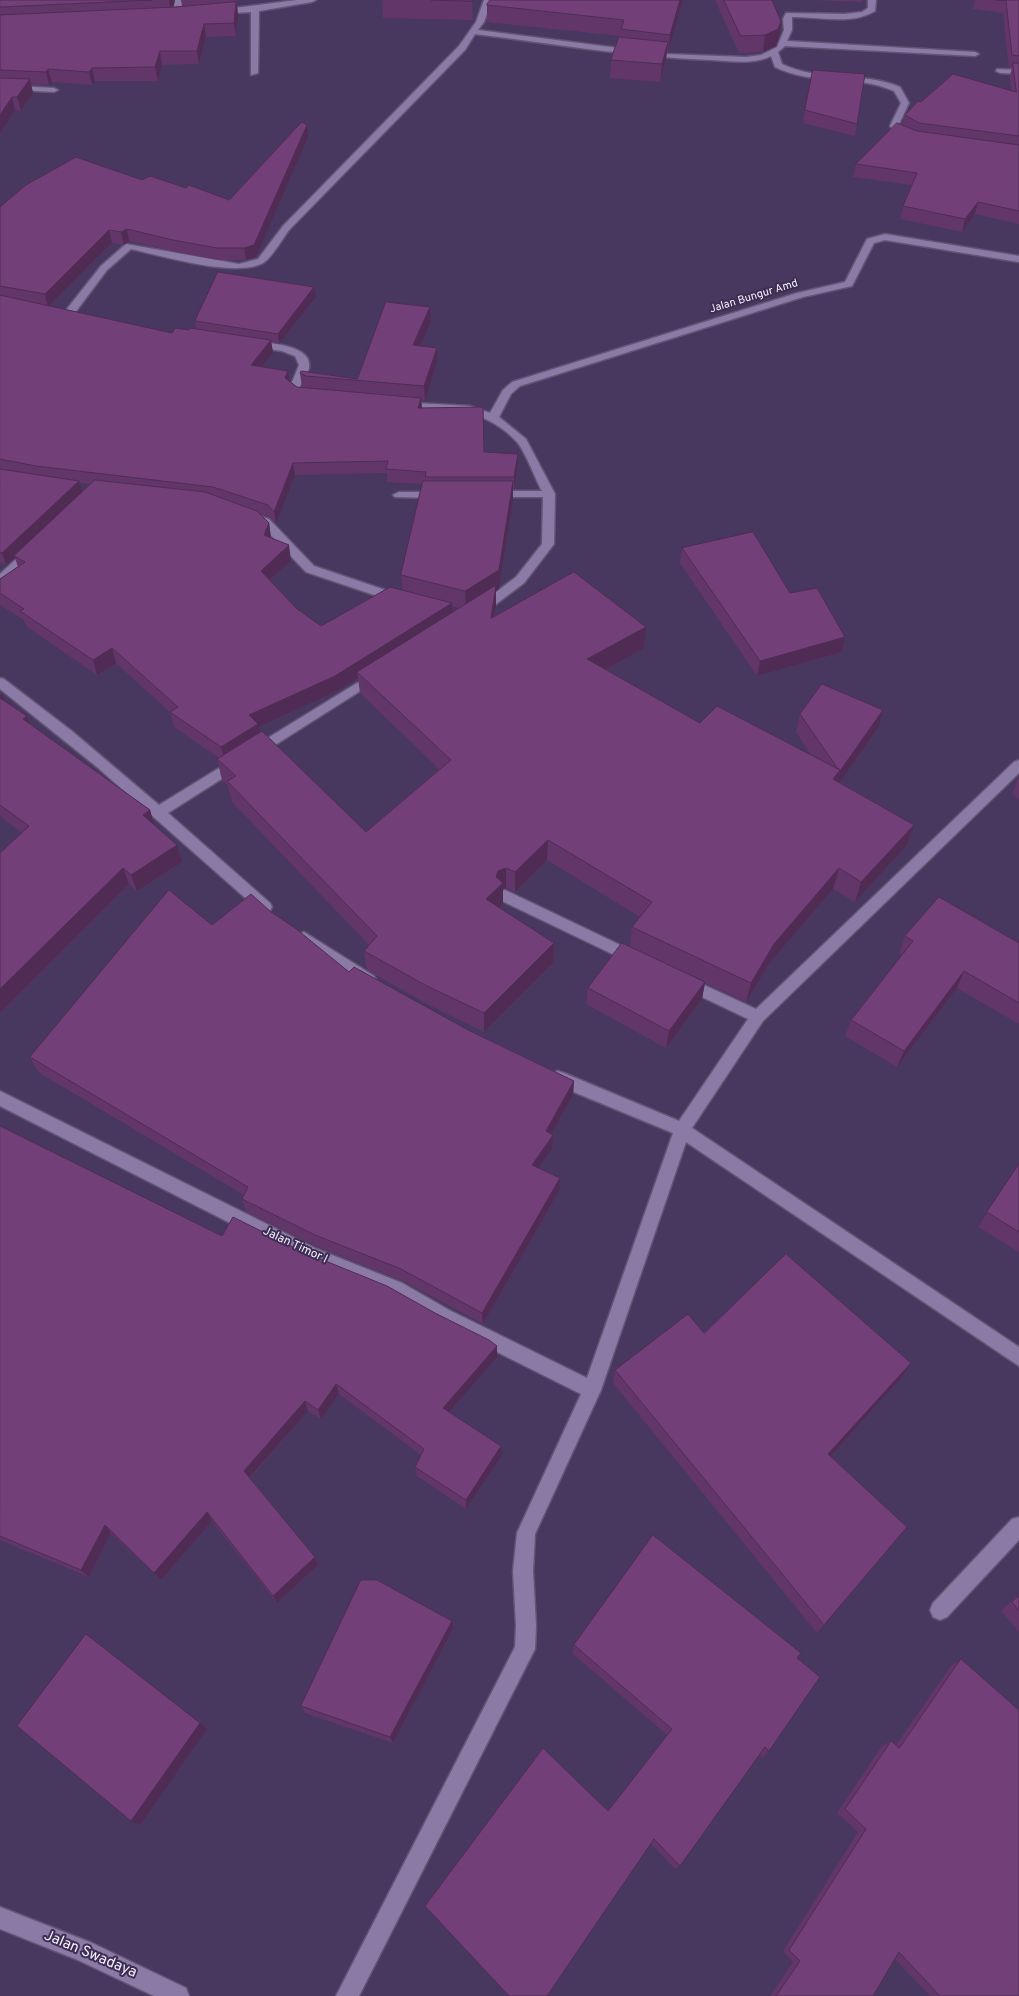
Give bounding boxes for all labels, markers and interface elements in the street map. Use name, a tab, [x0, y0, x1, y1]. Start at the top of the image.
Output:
street label: Jalan Bungur Amd	[708, 277, 800, 317]
street label: Jalan Timor I	[260, 1225, 330, 1267]
street label: Jalan Swadaya	[41, 1927, 139, 1983]

